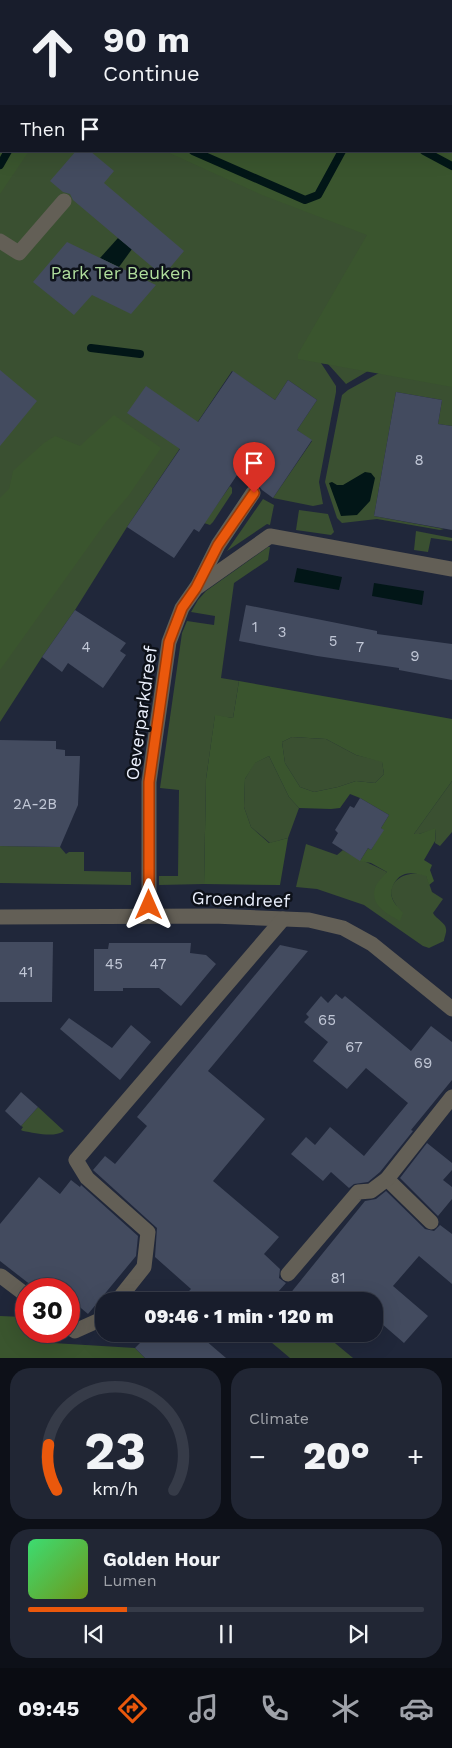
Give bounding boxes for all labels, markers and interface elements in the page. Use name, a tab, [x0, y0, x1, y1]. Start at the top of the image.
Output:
text: 90 m	[103, 19, 190, 61]
icon: ahead	[20, 20, 85, 85]
text: Continue	[103, 61, 200, 86]
icon: arrive	[76, 115, 104, 143]
text: Then	[20, 118, 66, 141]
park label: Park Ter Beuken	[51, 262, 191, 283]
pin	[233, 442, 275, 493]
icon: arrive	[240, 449, 268, 477]
house number: 8	[414, 451, 424, 469]
house number: 1	[252, 618, 258, 636]
house number: 3	[278, 623, 286, 641]
house number: 5	[329, 632, 337, 650]
house number: 4	[81, 638, 91, 656]
house number: 7	[356, 638, 364, 656]
street label: Oeverparkdreef	[121, 644, 161, 782]
house number: 9	[410, 647, 420, 665]
house number: 2A-2B	[13, 795, 57, 813]
position arrow	[122, 878, 174, 930]
street label: Groendreef	[191, 887, 291, 911]
house number: 45	[105, 955, 123, 973]
house number: 47	[150, 955, 166, 973]
house number: 41	[19, 963, 33, 981]
house number: 65	[318, 1011, 336, 1029]
house number: 67	[345, 1038, 363, 1056]
house number: 69	[414, 1054, 432, 1072]
house number: 81	[330, 1269, 346, 1287]
speed limit sign: 30	[15, 1278, 80, 1343]
text: 09:46 · 1 min · 120 m	[144, 1305, 334, 1328]
text: Climate	[249, 1409, 309, 1428]
text: 23	[85, 1421, 146, 1482]
text: 20°	[303, 1434, 370, 1478]
text: −	[249, 1440, 266, 1473]
text: +	[407, 1440, 424, 1473]
text: km/h	[92, 1478, 139, 1499]
text: Golden Hour	[103, 1548, 220, 1571]
text: Lumen	[103, 1571, 157, 1590]
icon: previous	[80, 1620, 108, 1648]
icon: pause	[212, 1620, 240, 1648]
icon: next	[344, 1620, 372, 1648]
icon: directions	[115, 1691, 150, 1726]
icon: music	[186, 1691, 221, 1726]
icon: phone	[257, 1691, 292, 1726]
icon: climate	[328, 1691, 363, 1726]
icon: car	[399, 1691, 434, 1726]
text: 09:45	[18, 1696, 79, 1721]

